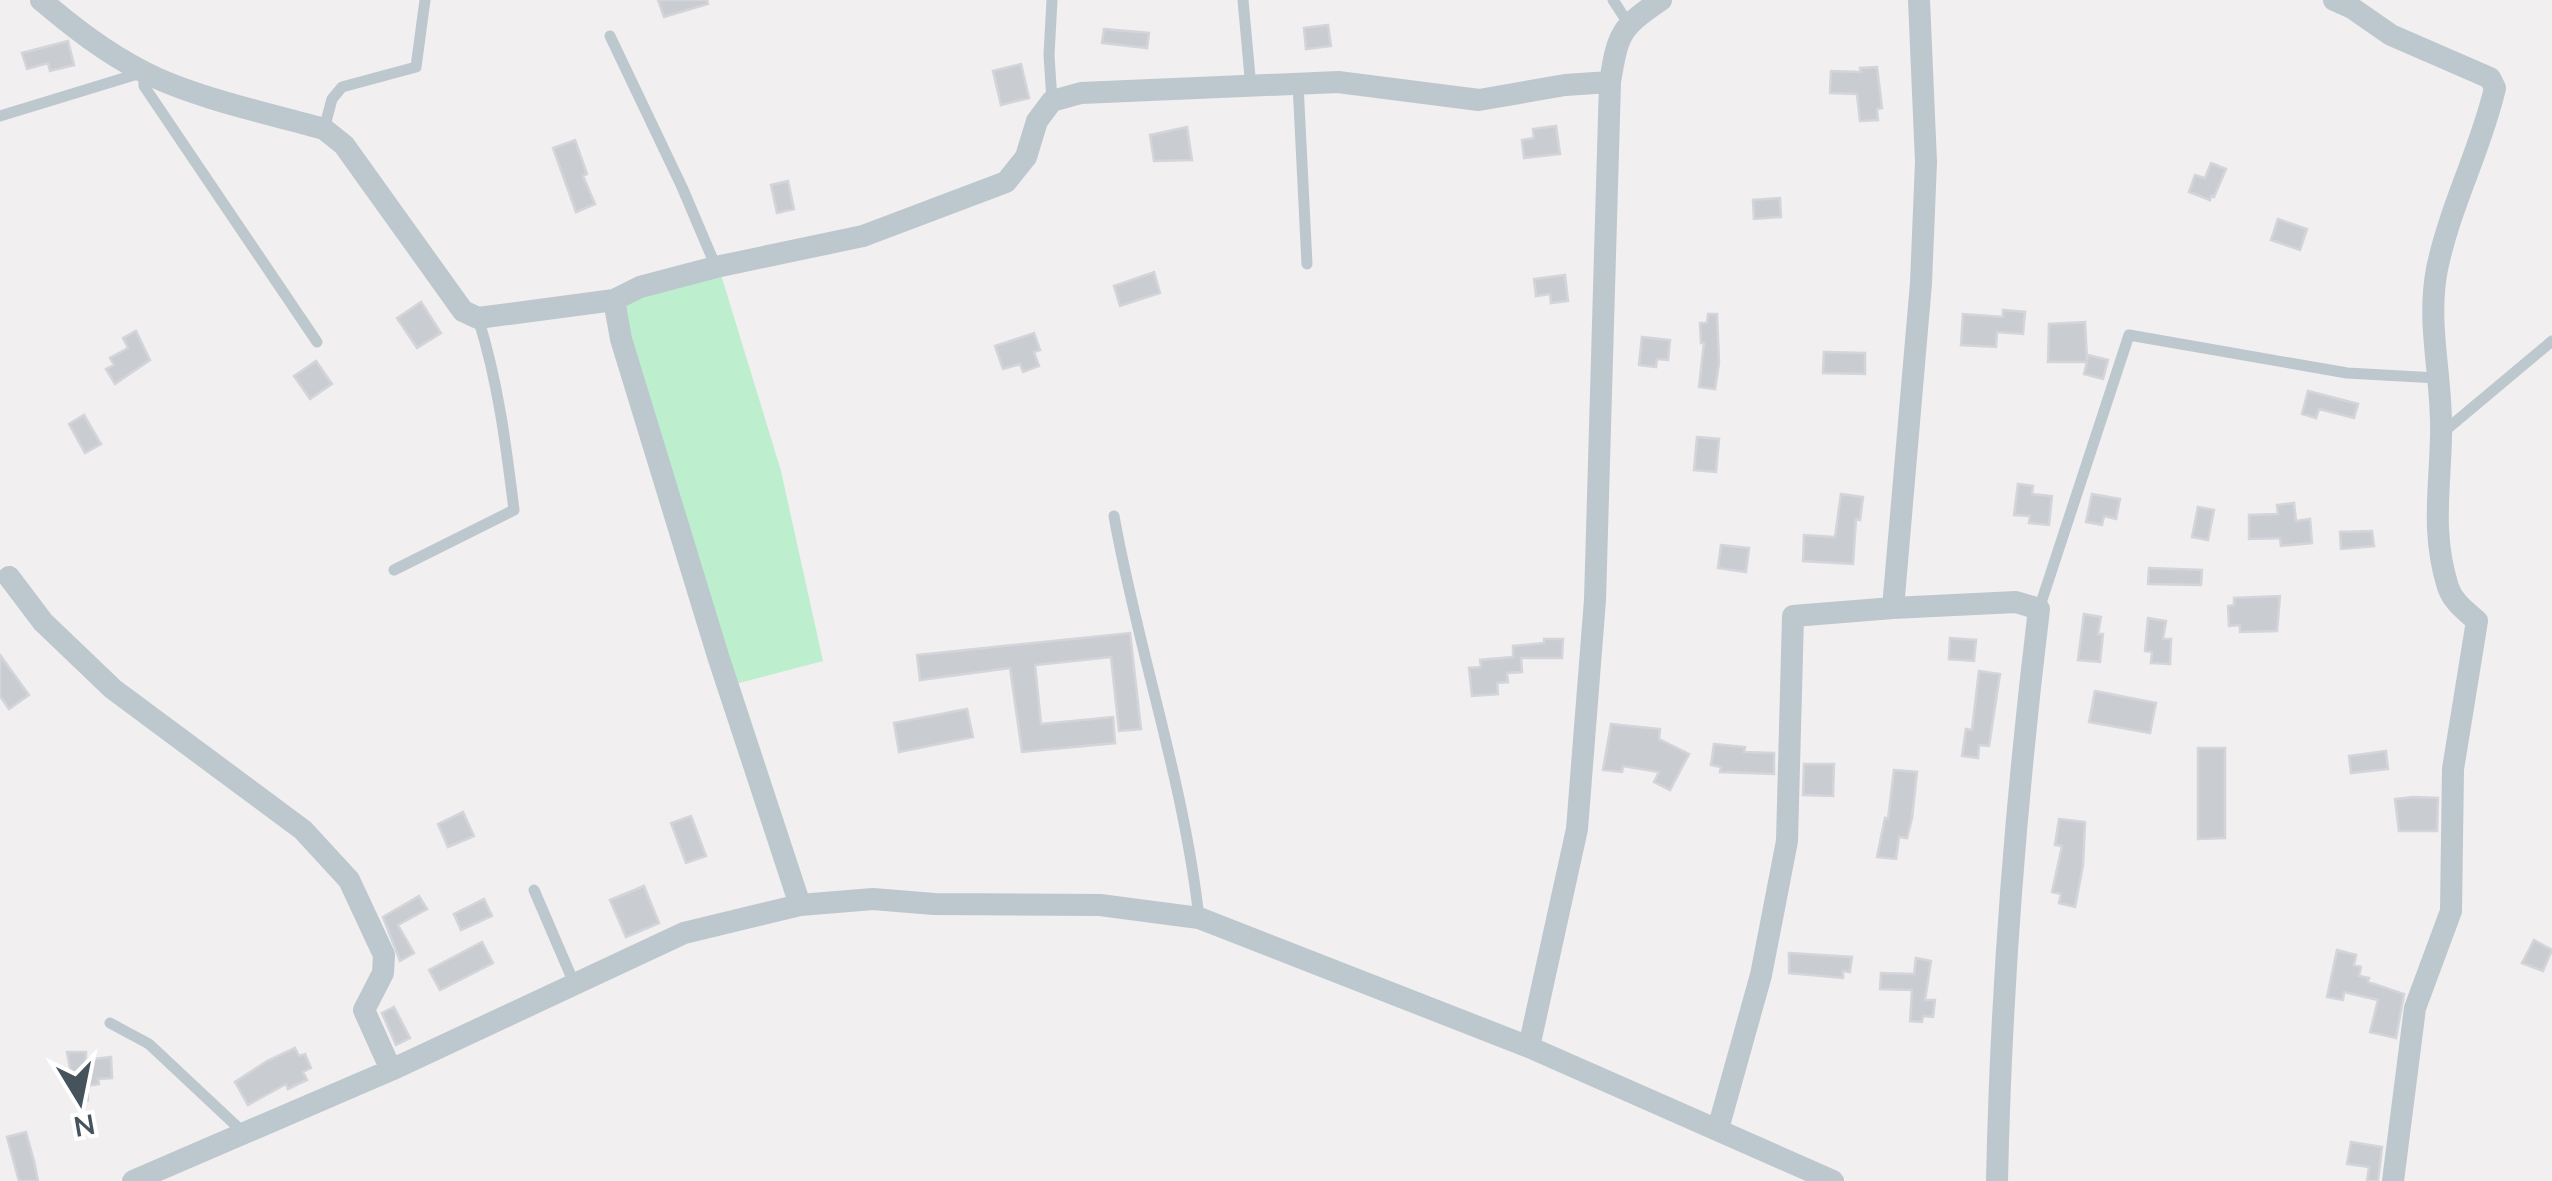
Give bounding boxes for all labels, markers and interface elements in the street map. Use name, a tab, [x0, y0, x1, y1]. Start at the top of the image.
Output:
north arrow	[30, 1051, 130, 1151]
text: N	[71, 1104, 98, 1145]

